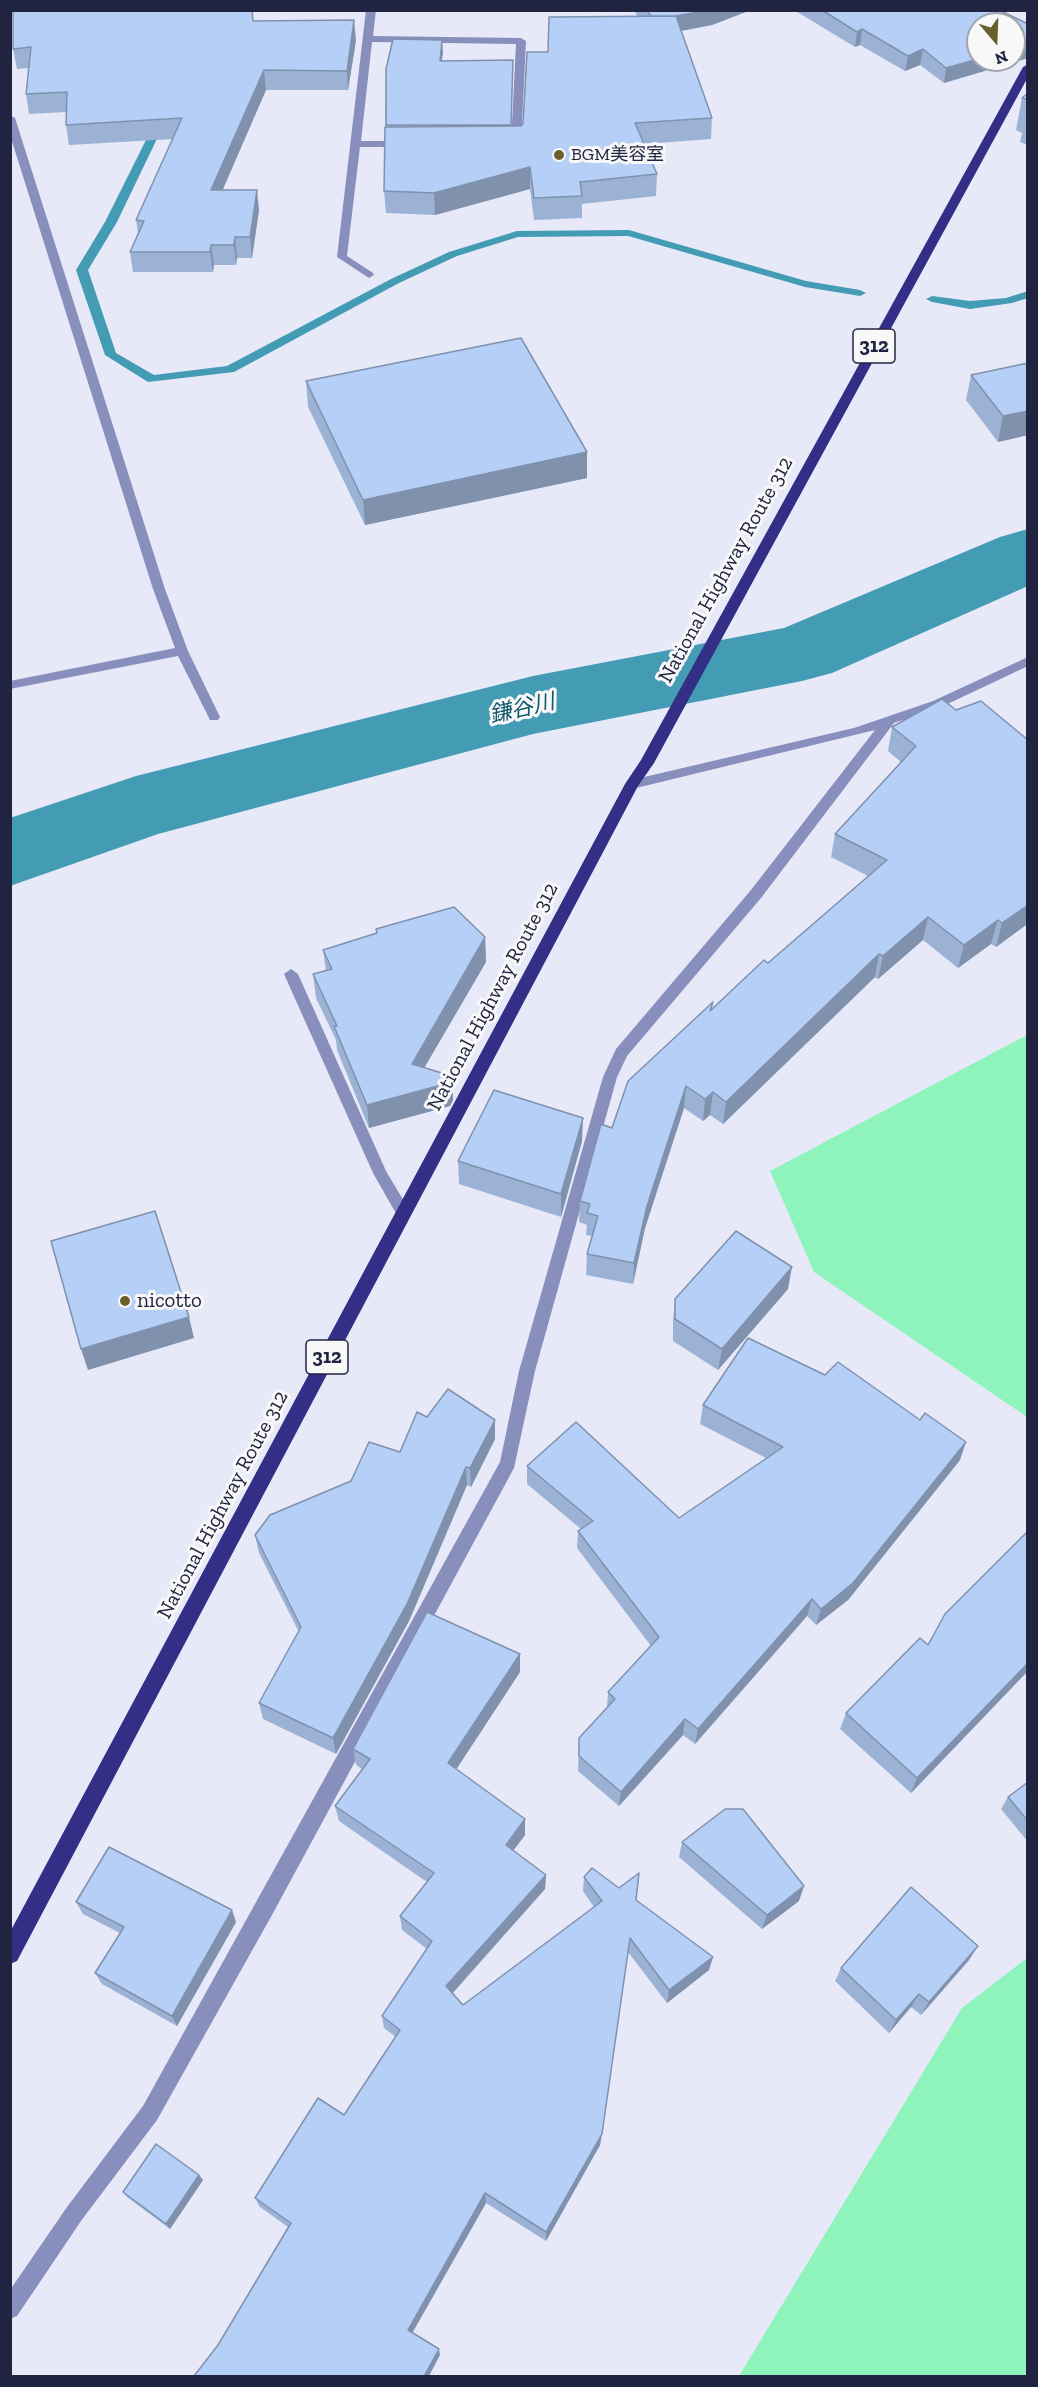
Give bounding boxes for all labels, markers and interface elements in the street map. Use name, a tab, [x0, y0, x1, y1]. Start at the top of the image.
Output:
north arrow	[966, 12, 1026, 72]
text: N	[993, 47, 1010, 69]
place label: BGM美容室	[571, 144, 664, 166]
marker: BGM美容室	[552, 148, 566, 162]
road number: 312	[853, 329, 895, 363]
street label: National Highway Route 312	[653, 452, 799, 688]
water label: 鎌谷川	[487, 689, 557, 729]
street label: National Highway Route 312	[422, 879, 564, 1115]
place label: nicotto	[137, 1288, 202, 1314]
marker: nicotto	[118, 1294, 132, 1308]
road number: 312	[306, 1340, 348, 1374]
street label: National Highway Route 312	[152, 1387, 294, 1623]

